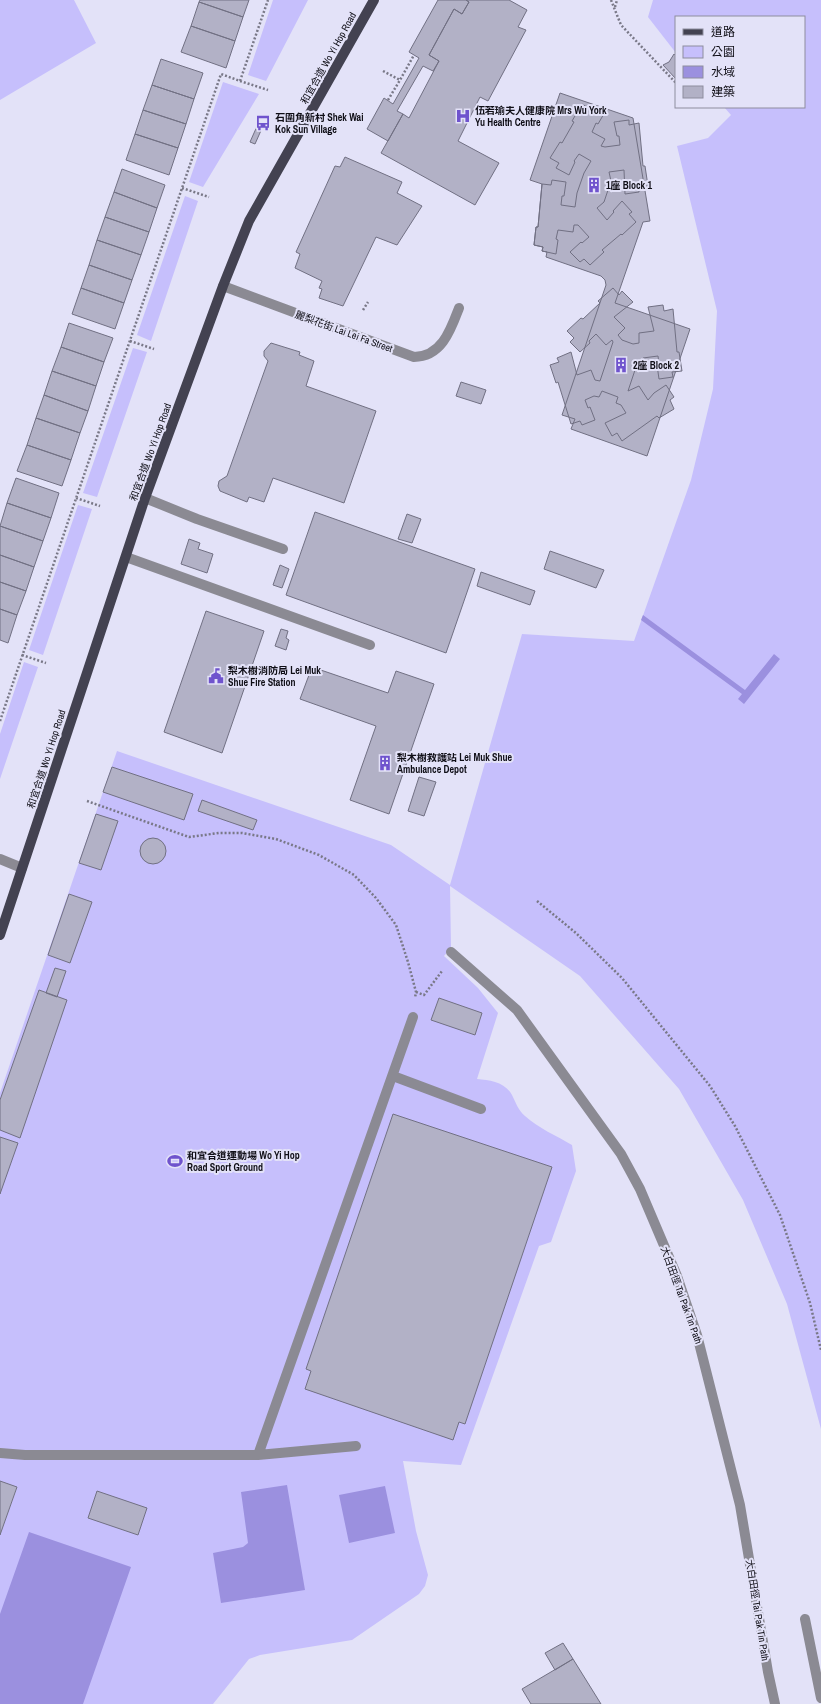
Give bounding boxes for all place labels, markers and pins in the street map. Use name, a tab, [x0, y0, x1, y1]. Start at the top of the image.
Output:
place label: 伍若瑜夫人健康院 Mrs Wu York Yu Health Centre	[475, 104, 607, 129]
hospital icon: 伍若瑜夫人健康院 Mrs Wu York Yu Health Centre	[454, 107, 472, 125]
place label: 石圍角新村 Shek Wai Kok Sun Village	[275, 111, 363, 136]
bus stop icon: 石圍角新村 Shek Wai Kok Sun Village	[254, 114, 272, 132]
building icon: 1座 Block 1	[585, 176, 603, 194]
place label: 1座 Block 1	[606, 179, 652, 192]
building icon: 2座 Block 2	[612, 356, 630, 374]
place label: 2座 Block 2	[633, 359, 679, 372]
place label: 梨木樹消防局 Lei Muk Shue Fire Station	[227, 664, 321, 689]
public building icon: 梨木樹消防局 Lei Muk Shue Fire Station	[207, 667, 225, 685]
place label: 梨木樹救護站 Lei Muk Shue Ambulance Depot	[396, 751, 513, 776]
building icon: 梨木樹救護站 Lei Muk Shue Ambulance Depot	[376, 754, 394, 772]
place label: 和宜合道運動場 Wo Yi Hop Road Sport Ground	[187, 1149, 300, 1174]
sports icon: 和宜合道運動場 Wo Yi Hop Road Sport Ground	[166, 1152, 184, 1170]

